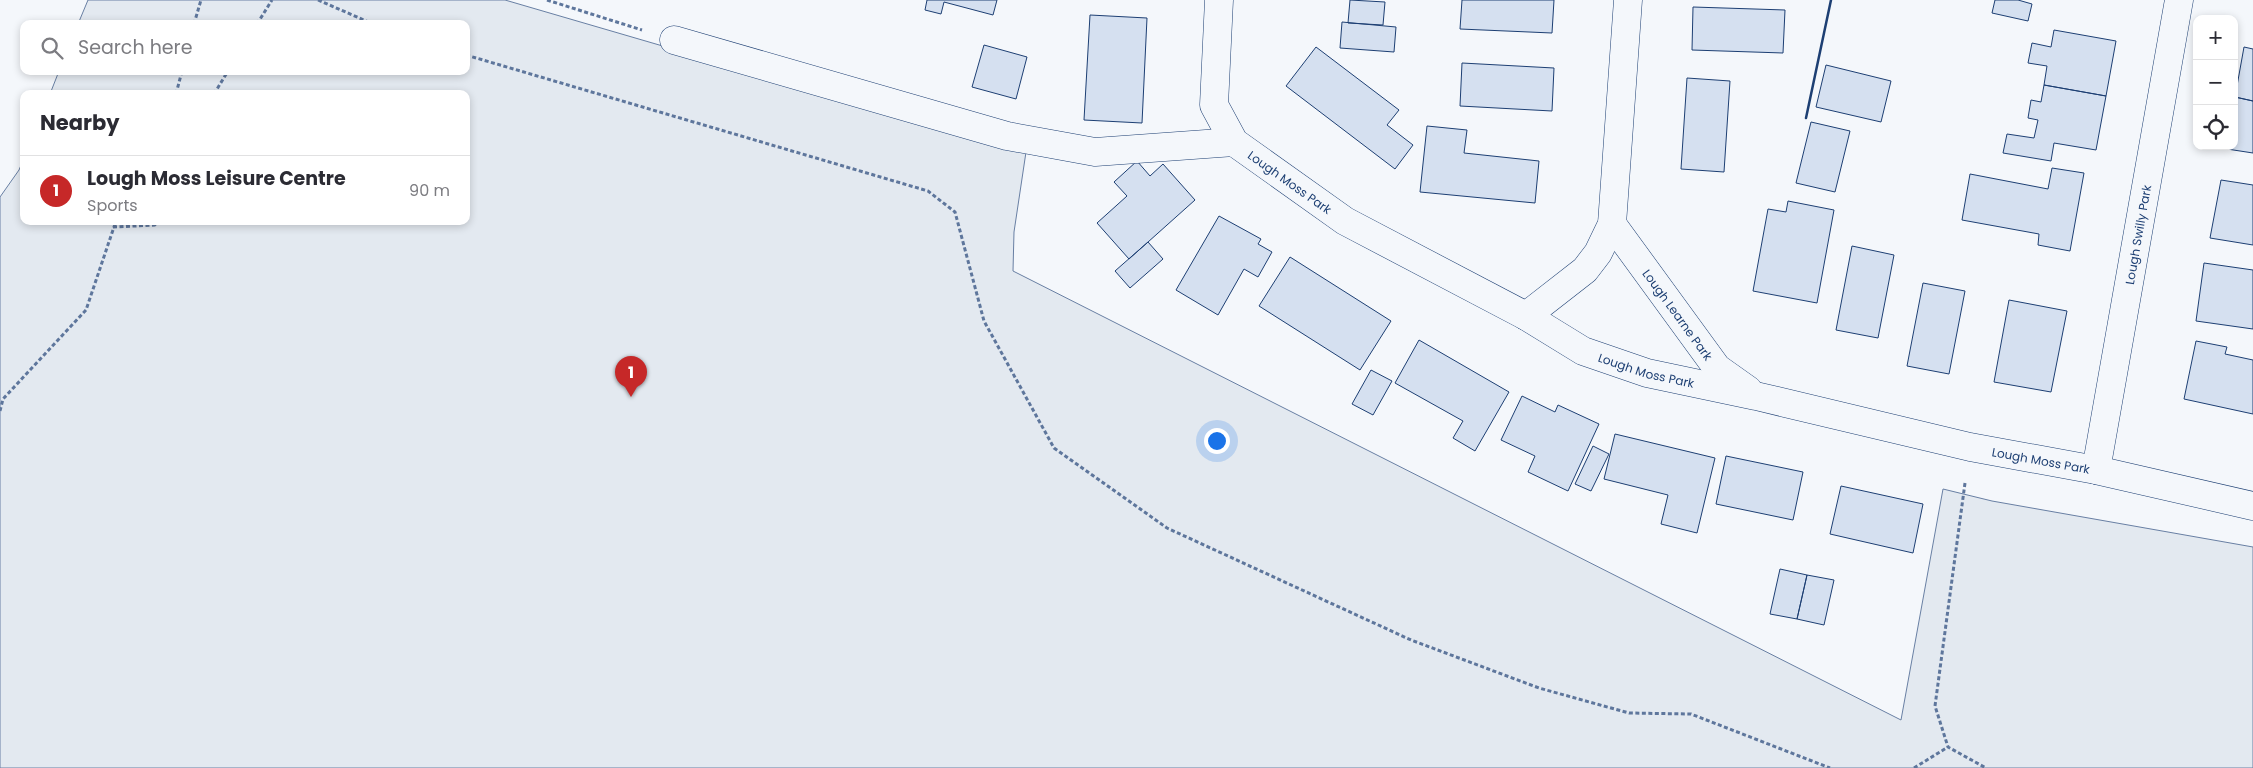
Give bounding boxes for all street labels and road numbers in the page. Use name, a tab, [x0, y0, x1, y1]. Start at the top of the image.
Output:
street label: Lough Moss Park	[1245, 146, 1336, 218]
street label: Lough Swilly Park	[2120, 183, 2155, 286]
street label: Lough Learne Park	[1639, 265, 1717, 364]
street label: Lough Moss Park	[1596, 348, 1697, 391]
street label: Lough Moss Park	[1991, 443, 2092, 477]

